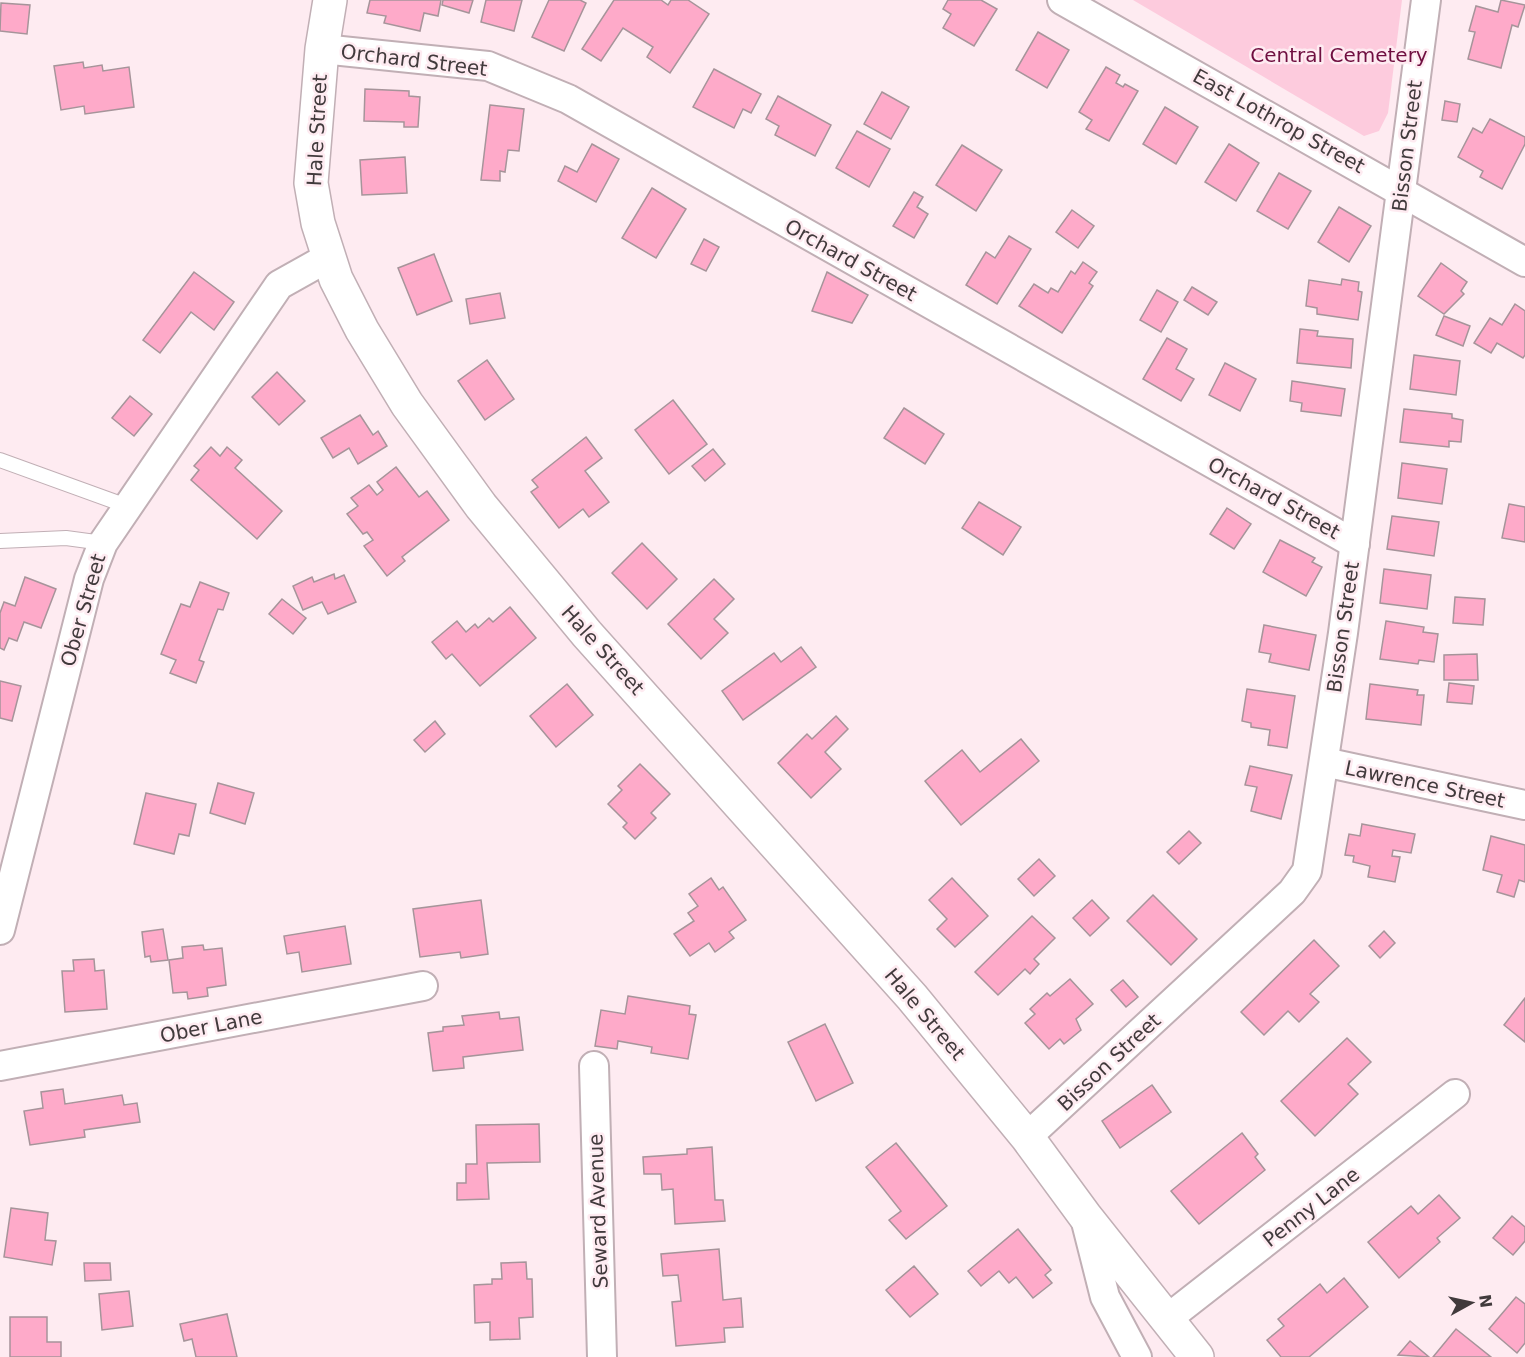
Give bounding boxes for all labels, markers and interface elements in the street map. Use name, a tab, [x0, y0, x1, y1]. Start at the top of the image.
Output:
street label: Orchard Street	[340, 39, 489, 81]
park label: Central Cemetery	[1250, 43, 1428, 67]
street label: East Lothrop Street	[1189, 64, 1369, 178]
street label: Hale Street	[302, 73, 332, 187]
street label: Bisson Street	[1387, 79, 1427, 213]
street label: Orchard Street	[781, 214, 921, 306]
street label: Orchard Street	[1204, 452, 1344, 544]
street label: Ober Street	[55, 551, 111, 669]
street label: Bisson Street	[1322, 560, 1364, 694]
street label: Hale Street	[557, 600, 650, 700]
street label: Lawrence Street	[1343, 755, 1507, 813]
street label: Hale Street	[880, 963, 970, 1065]
street label: Ober Lane	[158, 1004, 264, 1048]
street label: Bisson Street	[1052, 1008, 1166, 1116]
street label: Seward Avenue	[583, 1133, 613, 1289]
street label: Penny Lane	[1258, 1162, 1364, 1252]
north arrow	[1441, 1273, 1501, 1333]
text: N	[1475, 1293, 1496, 1309]

